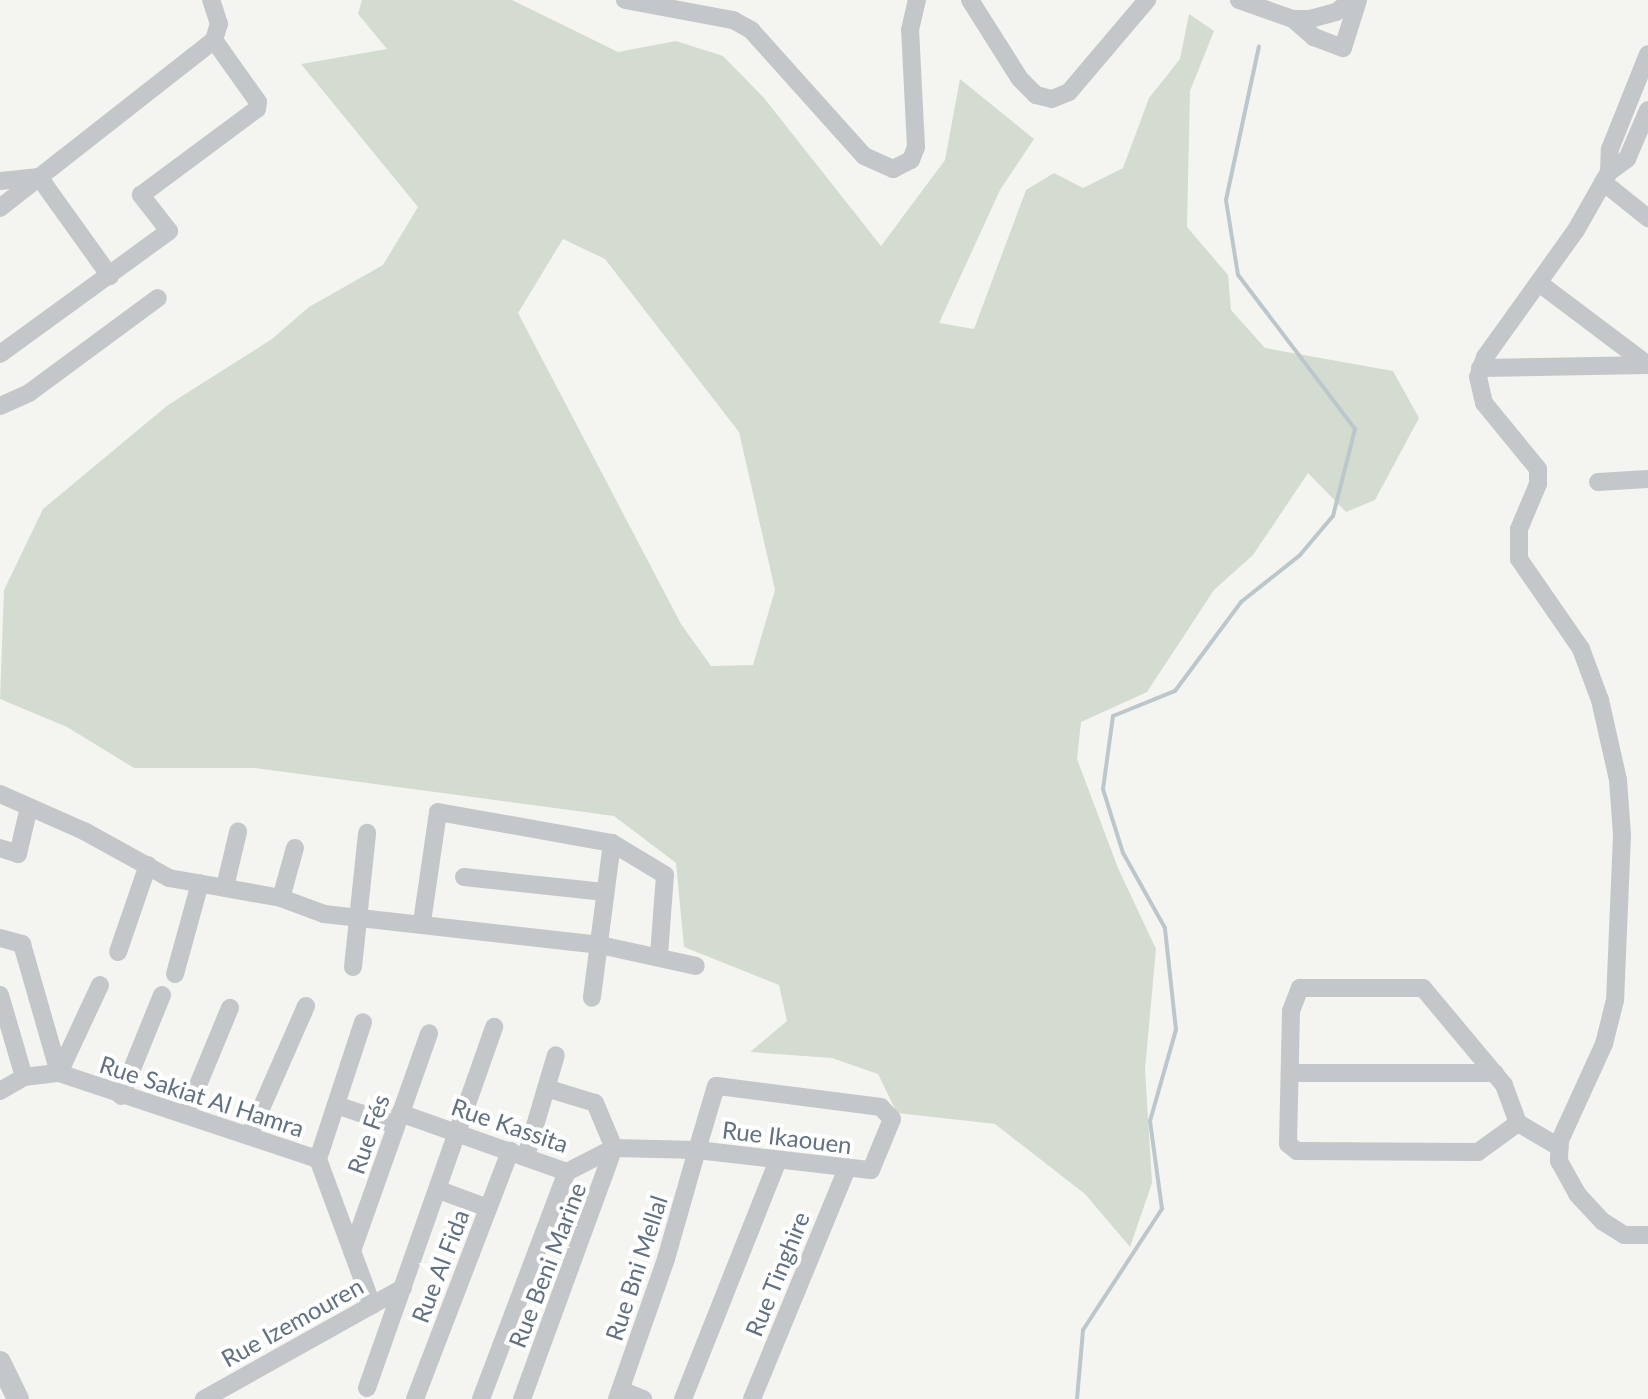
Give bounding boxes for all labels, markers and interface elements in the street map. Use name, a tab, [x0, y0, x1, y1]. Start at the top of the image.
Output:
street label: Rue Sakiat Al Hamra	[96, 1049, 308, 1143]
street label: Rue Fés	[341, 1090, 395, 1178]
street label: Rue Kassita	[448, 1092, 572, 1158]
street label: Rue Ikaouen	[721, 1115, 853, 1159]
street label: Rue Beni Marine	[502, 1178, 592, 1352]
street label: Rue Bni Mellal	[599, 1192, 673, 1344]
street label: Rue Al Fida	[405, 1205, 475, 1327]
street label: Rue Tinghire	[739, 1207, 815, 1341]
street label: Rue Izemouren	[216, 1271, 368, 1373]

